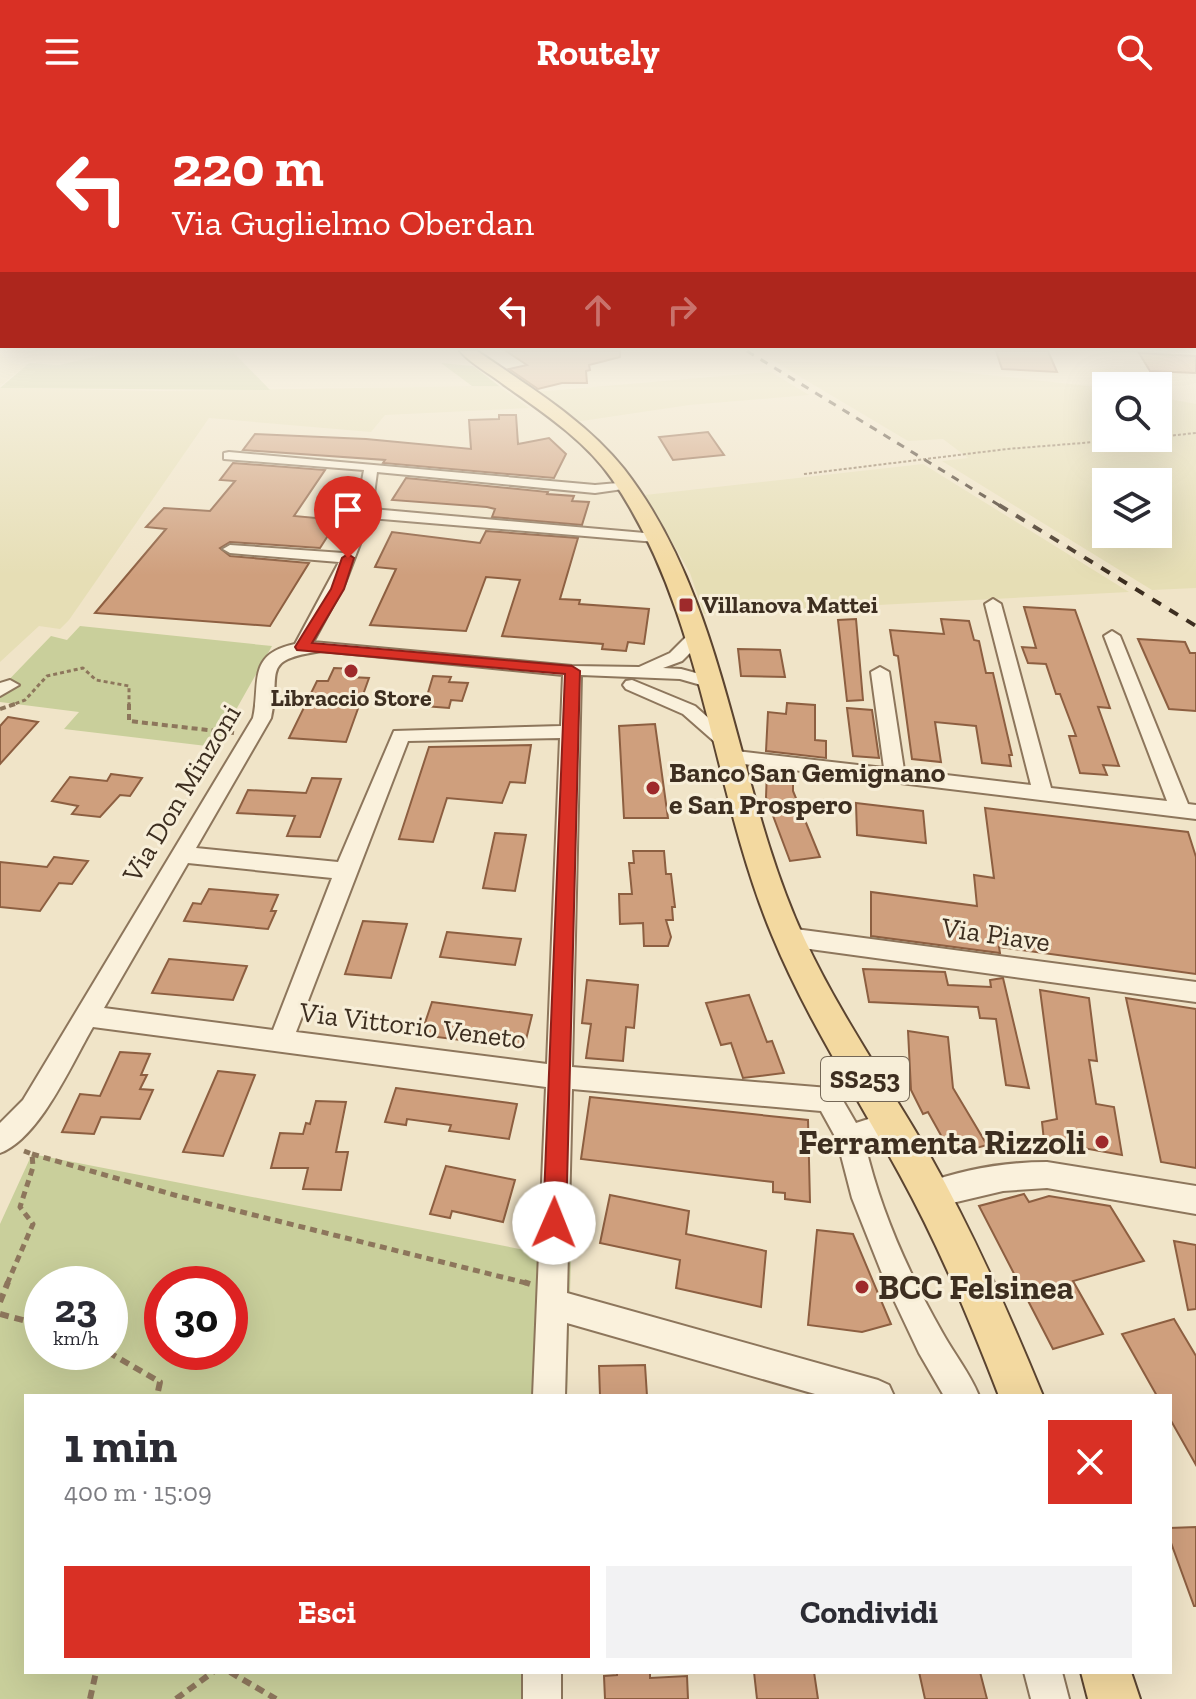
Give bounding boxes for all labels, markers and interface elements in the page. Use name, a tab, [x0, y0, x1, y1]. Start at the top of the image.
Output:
icon: menu	[40, 30, 84, 74]
icon: search	[1112, 30, 1156, 74]
text: Routely	[536, 31, 660, 74]
text: 220 m	[172, 133, 324, 200]
icon: left	[40, 136, 144, 240]
text: Via Guglielmo Oberdan	[172, 201, 534, 244]
icon: left	[492, 288, 536, 332]
icon: ahead	[576, 288, 620, 332]
icon: right	[660, 288, 704, 332]
map controls	[1092, 372, 1172, 548]
button: search	[1092, 372, 1172, 452]
button: layers	[1092, 468, 1172, 548]
pin	[314, 476, 382, 558]
icon: arrive	[326, 488, 370, 532]
place label: Villanova Mattei	[702, 590, 878, 619]
marker: Villanova Mattei	[677, 596, 695, 614]
marker: Libraccio Store	[342, 662, 360, 680]
place label: Libraccio Store	[271, 683, 432, 712]
street label: Via Don Minzoni	[115, 698, 248, 889]
place label: Banco San Gemignano e San Prospero	[669, 756, 946, 821]
marker: Banco San Gemignano e San Prospero	[644, 779, 662, 797]
street label: Via Piave	[939, 910, 1052, 958]
street label: Via Vittorio Veneto	[297, 995, 528, 1056]
road number: SS253	[821, 1057, 909, 1101]
place label: Ferramenta Rizzoli	[798, 1122, 1086, 1163]
marker: Ferramenta Rizzoli	[1093, 1133, 1111, 1151]
position arrow	[512, 1181, 596, 1265]
speed limit sign: 30	[144, 1266, 248, 1370]
place label: BCC Felsinea	[878, 1267, 1074, 1308]
marker: BCC Felsinea	[853, 1278, 871, 1296]
text: 23	[55, 1284, 97, 1332]
text: km/h	[53, 1326, 99, 1350]
text: 1 min	[64, 1417, 177, 1474]
button: close	[1048, 1420, 1132, 1504]
text: 400 m · 15:09	[64, 1476, 212, 1508]
button: Esci	[64, 1566, 590, 1658]
button: Condividi	[606, 1566, 1132, 1658]

